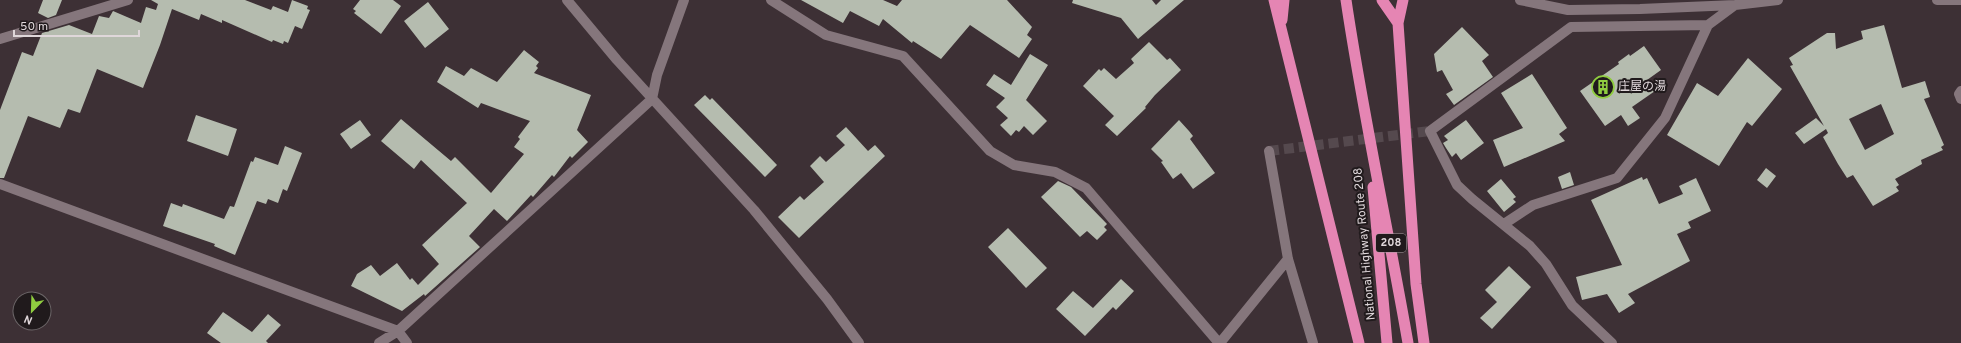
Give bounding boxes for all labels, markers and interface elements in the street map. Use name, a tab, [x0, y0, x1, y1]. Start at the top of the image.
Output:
scale bar	[14, 12, 139, 38]
text: 50 m	[20, 19, 48, 35]
building icon: 庄屋の湯	[1590, 74, 1616, 100]
place label: 庄屋の湯	[1618, 79, 1666, 95]
street label: National Highway Route 208	[1350, 167, 1380, 321]
road number: 208	[1376, 234, 1406, 252]
north arrow	[12, 291, 52, 331]
text: N	[22, 311, 35, 327]

